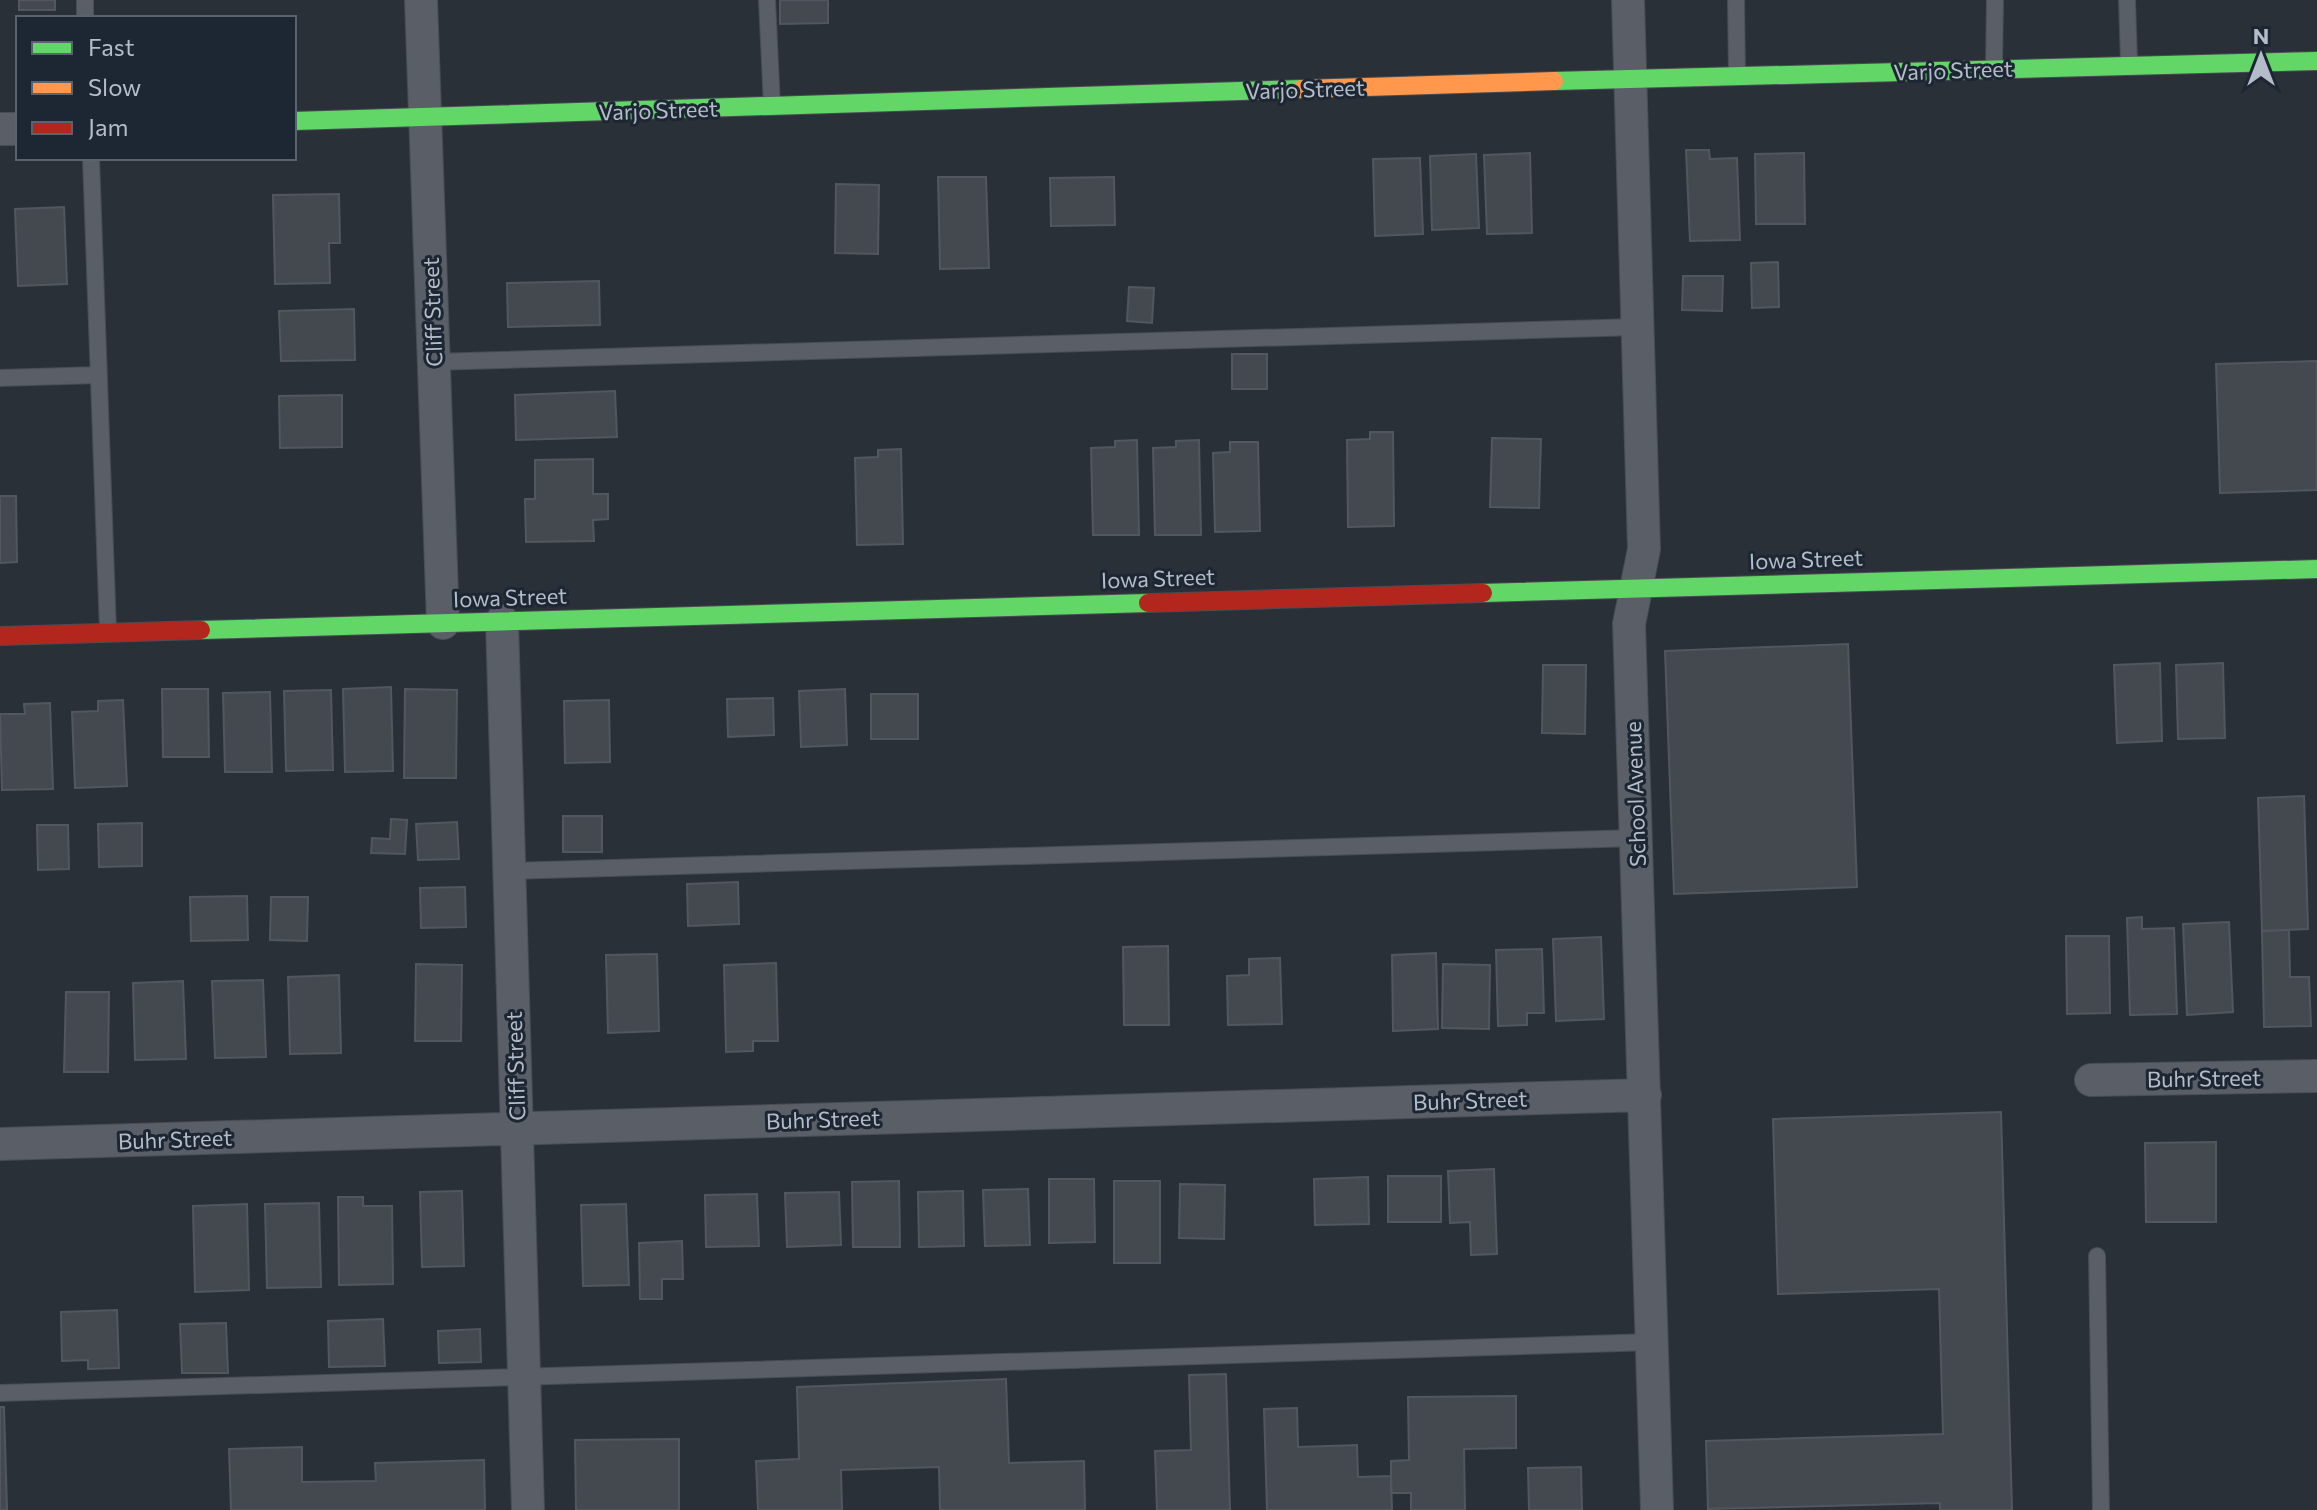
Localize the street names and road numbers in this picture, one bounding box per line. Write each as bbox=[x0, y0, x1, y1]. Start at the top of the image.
street label: Varjo Street bbox=[1893, 54, 2013, 86]
street label: Varjo Street bbox=[1245, 73, 1365, 105]
street label: Varjo Street bbox=[598, 94, 718, 126]
street label: Cliff Street bbox=[417, 257, 447, 367]
street label: Iowa Street bbox=[1748, 544, 1864, 574]
street label: Iowa Street bbox=[1100, 563, 1216, 593]
street label: Iowa Street bbox=[452, 582, 568, 612]
street label: School Avenue bbox=[1619, 721, 1651, 867]
street label: Cliff Street bbox=[500, 1011, 530, 1121]
street label: Buhr Street bbox=[2147, 1064, 2261, 1092]
street label: Buhr Street bbox=[1412, 1085, 1528, 1115]
street label: Buhr Street bbox=[765, 1104, 881, 1134]
street label: Buhr Street bbox=[117, 1124, 233, 1154]

